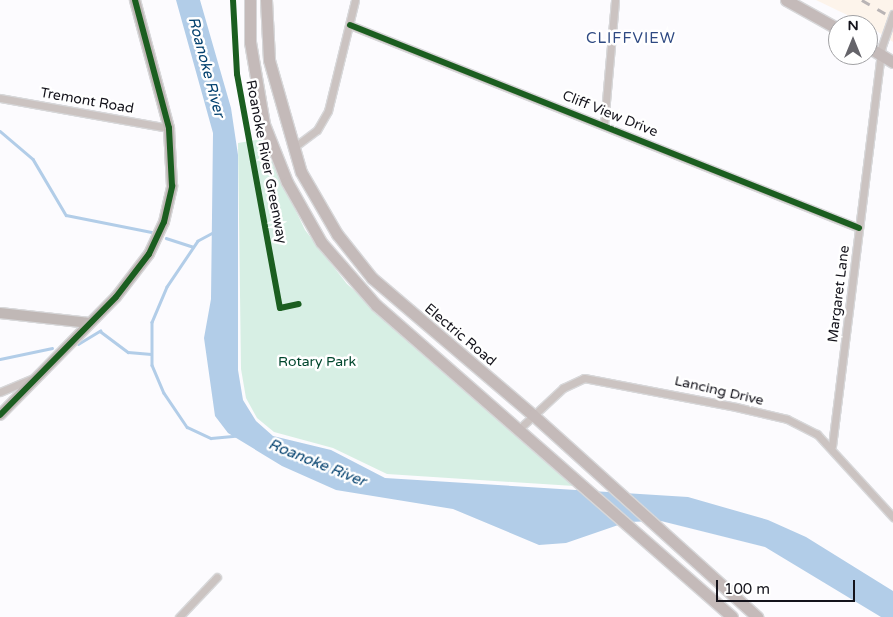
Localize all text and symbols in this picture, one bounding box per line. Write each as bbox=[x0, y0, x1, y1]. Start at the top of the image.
water label: Roanoke River bbox=[184, 15, 228, 119]
north arrow bbox=[828, 15, 878, 65]
text: N bbox=[847, 17, 859, 34]
district label: CLIFFVIEW bbox=[585, 30, 677, 48]
street label: Roanoke River Greenway bbox=[242, 79, 290, 245]
street label: Tremont Road bbox=[39, 85, 135, 117]
street label: Cliff View Drive bbox=[560, 87, 660, 141]
street label: Margaret Lane bbox=[825, 244, 853, 344]
street label: Electric Road bbox=[421, 300, 499, 370]
park label: Rotary Park bbox=[278, 354, 356, 370]
street label: Lancing Drive bbox=[673, 373, 765, 409]
water label: Roanoke River bbox=[266, 435, 368, 491]
scale bar bbox=[718, 570, 857, 602]
text: 100 m bbox=[724, 580, 770, 598]

